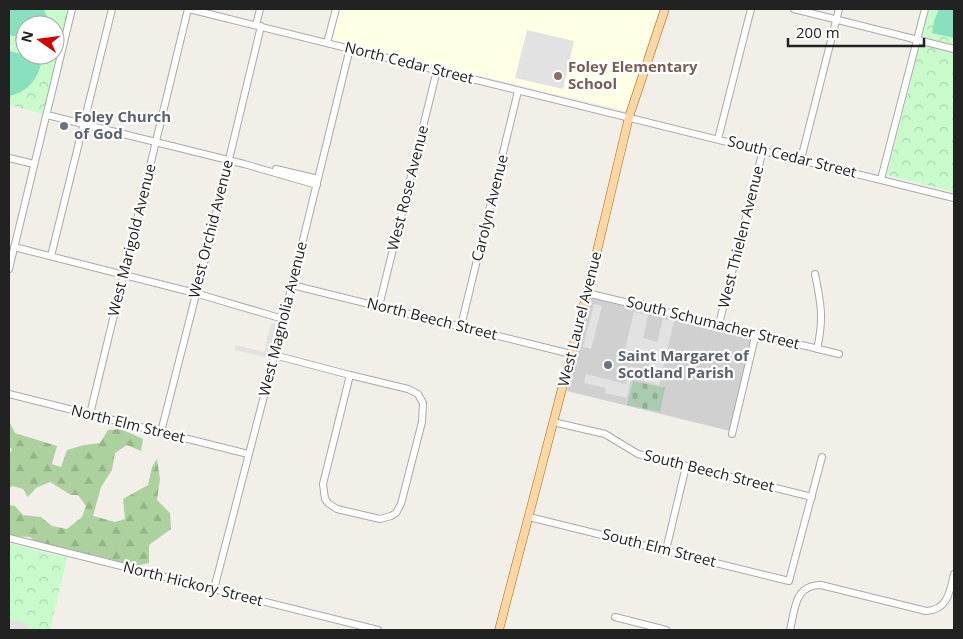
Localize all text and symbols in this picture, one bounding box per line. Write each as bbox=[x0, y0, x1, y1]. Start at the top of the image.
north arrow bbox=[15, 15, 65, 65]
scale bar bbox=[788, 15, 924, 47]
text: 200 m bbox=[796, 22, 840, 42]
text: N bbox=[16, 29, 37, 45]
street label: North Cedar Street bbox=[343, 36, 476, 88]
place label: Foley Elementary School bbox=[568, 56, 698, 93]
marker: Foley Elementary School bbox=[552, 70, 564, 82]
place label: Foley Church of God bbox=[74, 106, 171, 143]
marker: Foley Church of God bbox=[58, 120, 70, 132]
street label: West Rose Avenue bbox=[382, 123, 432, 253]
street label: South Cedar Street bbox=[726, 130, 859, 182]
street label: Carolyn Avenue bbox=[466, 152, 512, 263]
street label: West Orchid Avenue bbox=[183, 157, 237, 300]
street label: West Marigold Avenue bbox=[102, 161, 160, 318]
street label: West Thielen Avenue bbox=[713, 164, 767, 310]
street label: West Magnolia Avenue bbox=[253, 239, 311, 398]
street label: West Laurel Avenue bbox=[553, 249, 605, 388]
street label: South Schumacher Street bbox=[625, 291, 802, 353]
street label: North Beech Street bbox=[365, 292, 499, 344]
place label: Saint Margaret of Scotland Parish bbox=[618, 345, 750, 382]
marker: Saint Margaret of Scotland Parish bbox=[602, 359, 614, 371]
street label: North Elm Street bbox=[69, 399, 187, 447]
street label: South Beech Street bbox=[642, 444, 776, 496]
street label: South Elm Street bbox=[600, 523, 718, 571]
street label: North Hickory Street bbox=[121, 556, 265, 610]

